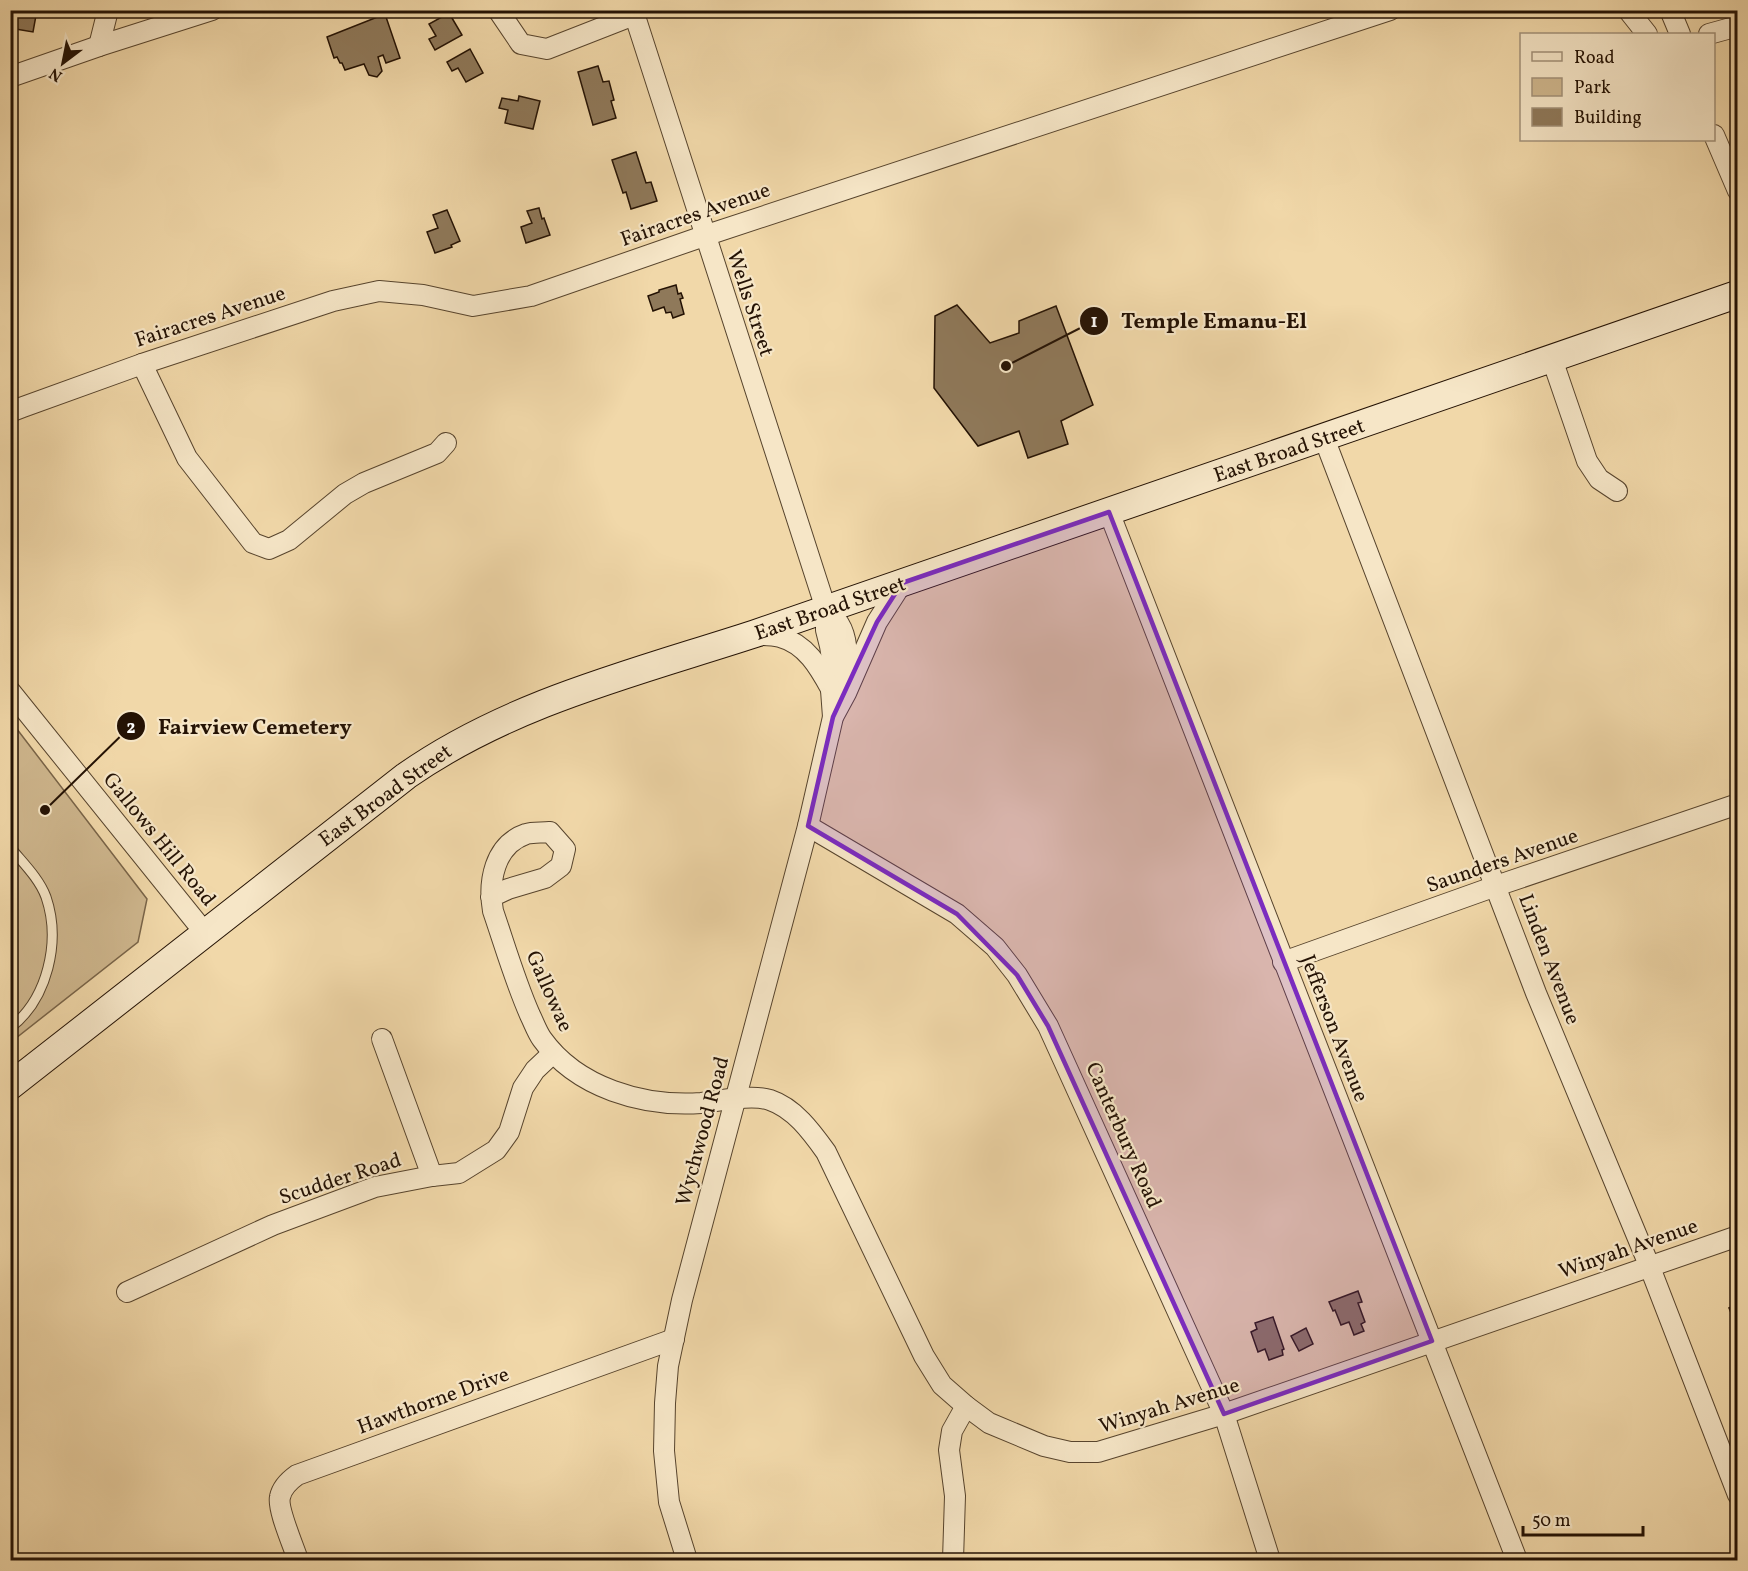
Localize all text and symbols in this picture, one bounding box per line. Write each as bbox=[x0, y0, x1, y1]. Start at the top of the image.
north arrow bbox=[33, 33, 93, 93]
legend bbox=[1520, 33, 1715, 141]
text: Road bbox=[1574, 46, 1615, 71]
text: N bbox=[45, 61, 67, 86]
text: Park bbox=[1574, 76, 1611, 101]
text: Building bbox=[1574, 106, 1642, 131]
street label: Fairacres Avenue bbox=[617, 176, 774, 255]
street label: Wells Street bbox=[719, 247, 780, 360]
street label: Fairacres Avenue bbox=[131, 279, 290, 355]
callout: Temple Emanu-El bbox=[1079, 301, 1319, 341]
text: Temple Emanu-El bbox=[1121, 307, 1307, 338]
text: 1 bbox=[1090, 310, 1098, 335]
street label: East Broad Street bbox=[1210, 412, 1369, 491]
street label: East Broad Street bbox=[751, 570, 910, 649]
callout: Fairview Cemetery bbox=[116, 706, 364, 746]
text: Fairview Cemetery bbox=[158, 713, 353, 744]
text: 2 bbox=[126, 716, 136, 741]
street label: East Broad Street bbox=[313, 738, 458, 854]
street label: Gallows Hill Road bbox=[96, 767, 222, 913]
street label: Saunders Avenue bbox=[1423, 822, 1582, 901]
street label: Linden Avenue bbox=[1510, 890, 1587, 1029]
street label: Gallowae bbox=[518, 946, 579, 1037]
street label: Jefferson Avenue bbox=[1292, 951, 1375, 1106]
street label: Wychwood Road bbox=[670, 1053, 737, 1209]
street label: Canterbury Road bbox=[1077, 1058, 1168, 1213]
street label: Scudder Road bbox=[276, 1146, 405, 1213]
street label: Winyah Avenue bbox=[1555, 1212, 1702, 1287]
street label: Hawthorne Drive bbox=[354, 1360, 514, 1442]
street label: Winyah Avenue bbox=[1096, 1371, 1243, 1442]
scale bar bbox=[1523, 1499, 1643, 1537]
text: 50 m bbox=[1532, 1509, 1571, 1534]

